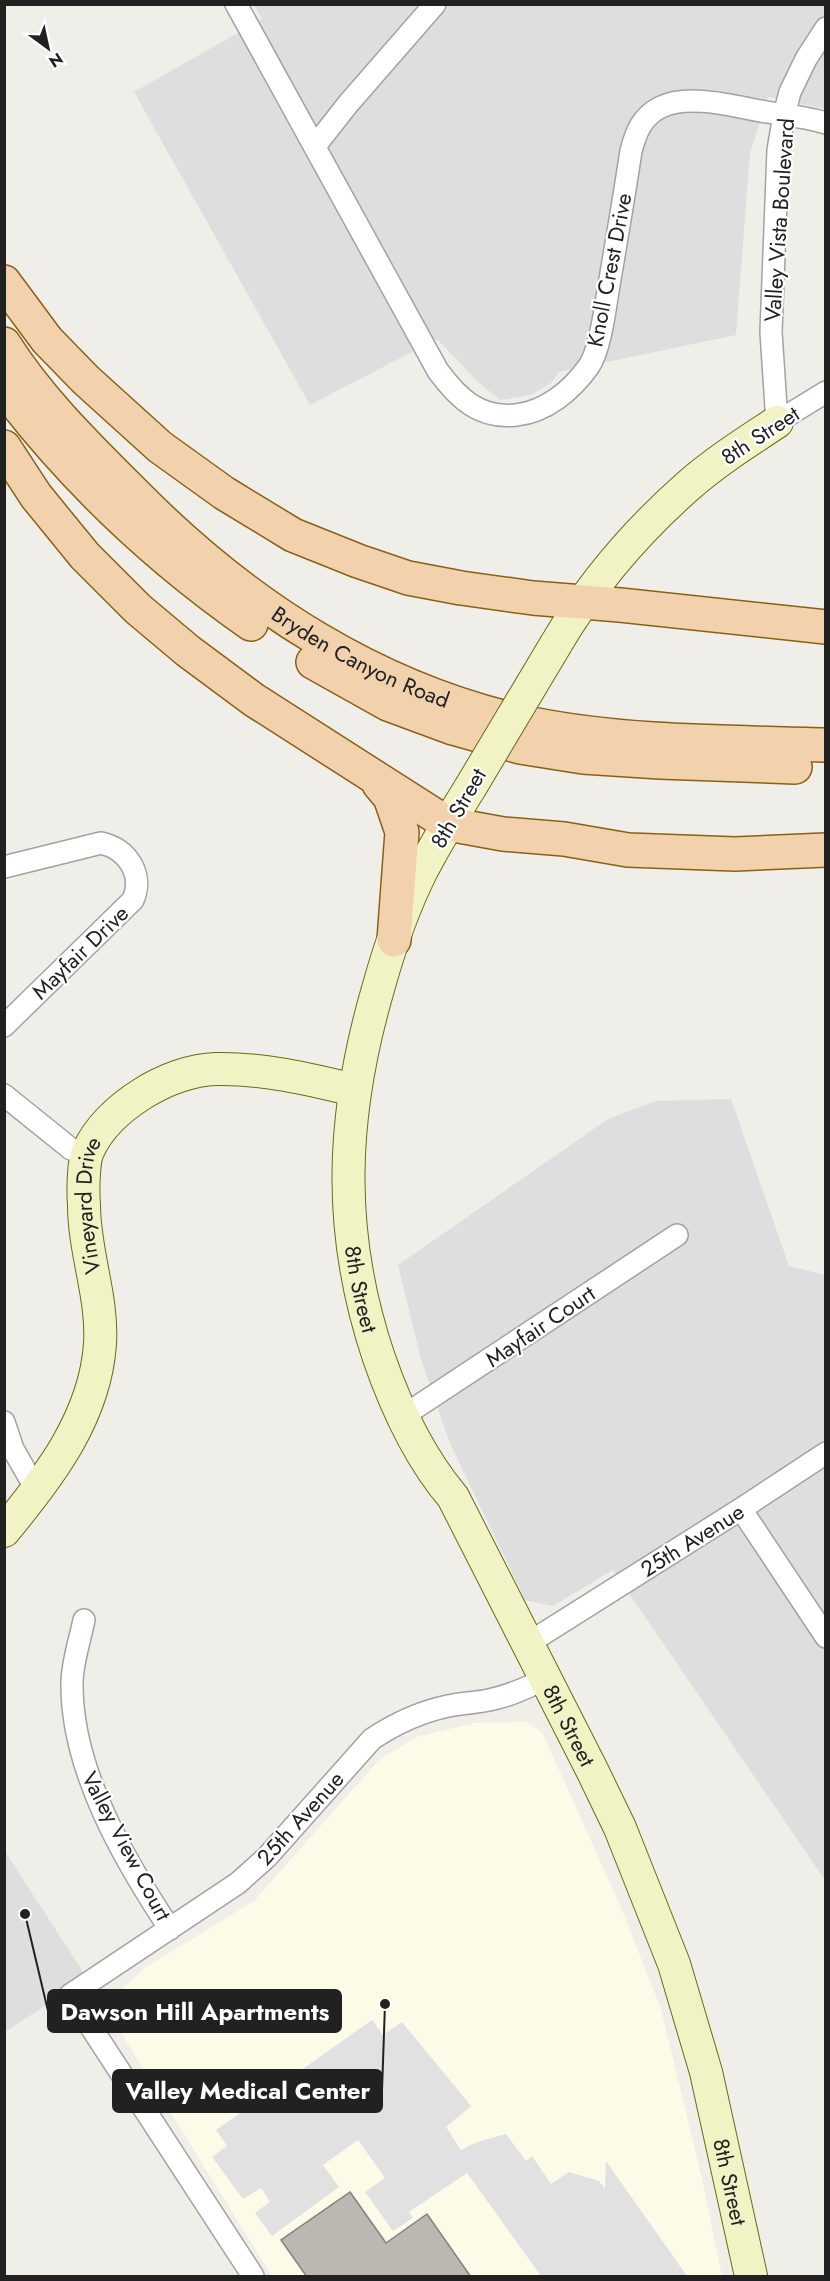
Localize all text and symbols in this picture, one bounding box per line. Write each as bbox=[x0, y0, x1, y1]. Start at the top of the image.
north arrow bbox=[18, 18, 78, 78]
text: N bbox=[44, 47, 67, 73]
street label: Valley Vista Boulevard bbox=[756, 117, 802, 323]
street label: Knoll Crest Drive bbox=[578, 190, 640, 350]
street label: 8th Street bbox=[714, 397, 806, 472]
street label: Bryden Canyon Road bbox=[265, 598, 454, 716]
street label: 8th Street bbox=[422, 761, 494, 854]
street label: Mayfair Drive bbox=[24, 898, 136, 1006]
street label: Vineyard Drive bbox=[67, 1130, 109, 1277]
street label: 8th Street bbox=[337, 1244, 386, 1337]
street label: Mayfair Court bbox=[479, 1277, 602, 1375]
street label: 25th Avenue bbox=[634, 1495, 750, 1585]
street label: 8th Street bbox=[535, 1679, 604, 1772]
street label: 25th Avenue bbox=[249, 1764, 351, 1872]
street label: Valley View Court bbox=[74, 1766, 180, 1927]
callout: Dawson Hill Apartments bbox=[48, 1990, 341, 2032]
text: Dawson Hill Apartments bbox=[60, 1994, 330, 2029]
callout: Valley Medical Center bbox=[113, 2070, 382, 2112]
text: Valley Medical Center bbox=[125, 2073, 371, 2108]
street label: 8th Street bbox=[705, 2135, 755, 2229]

